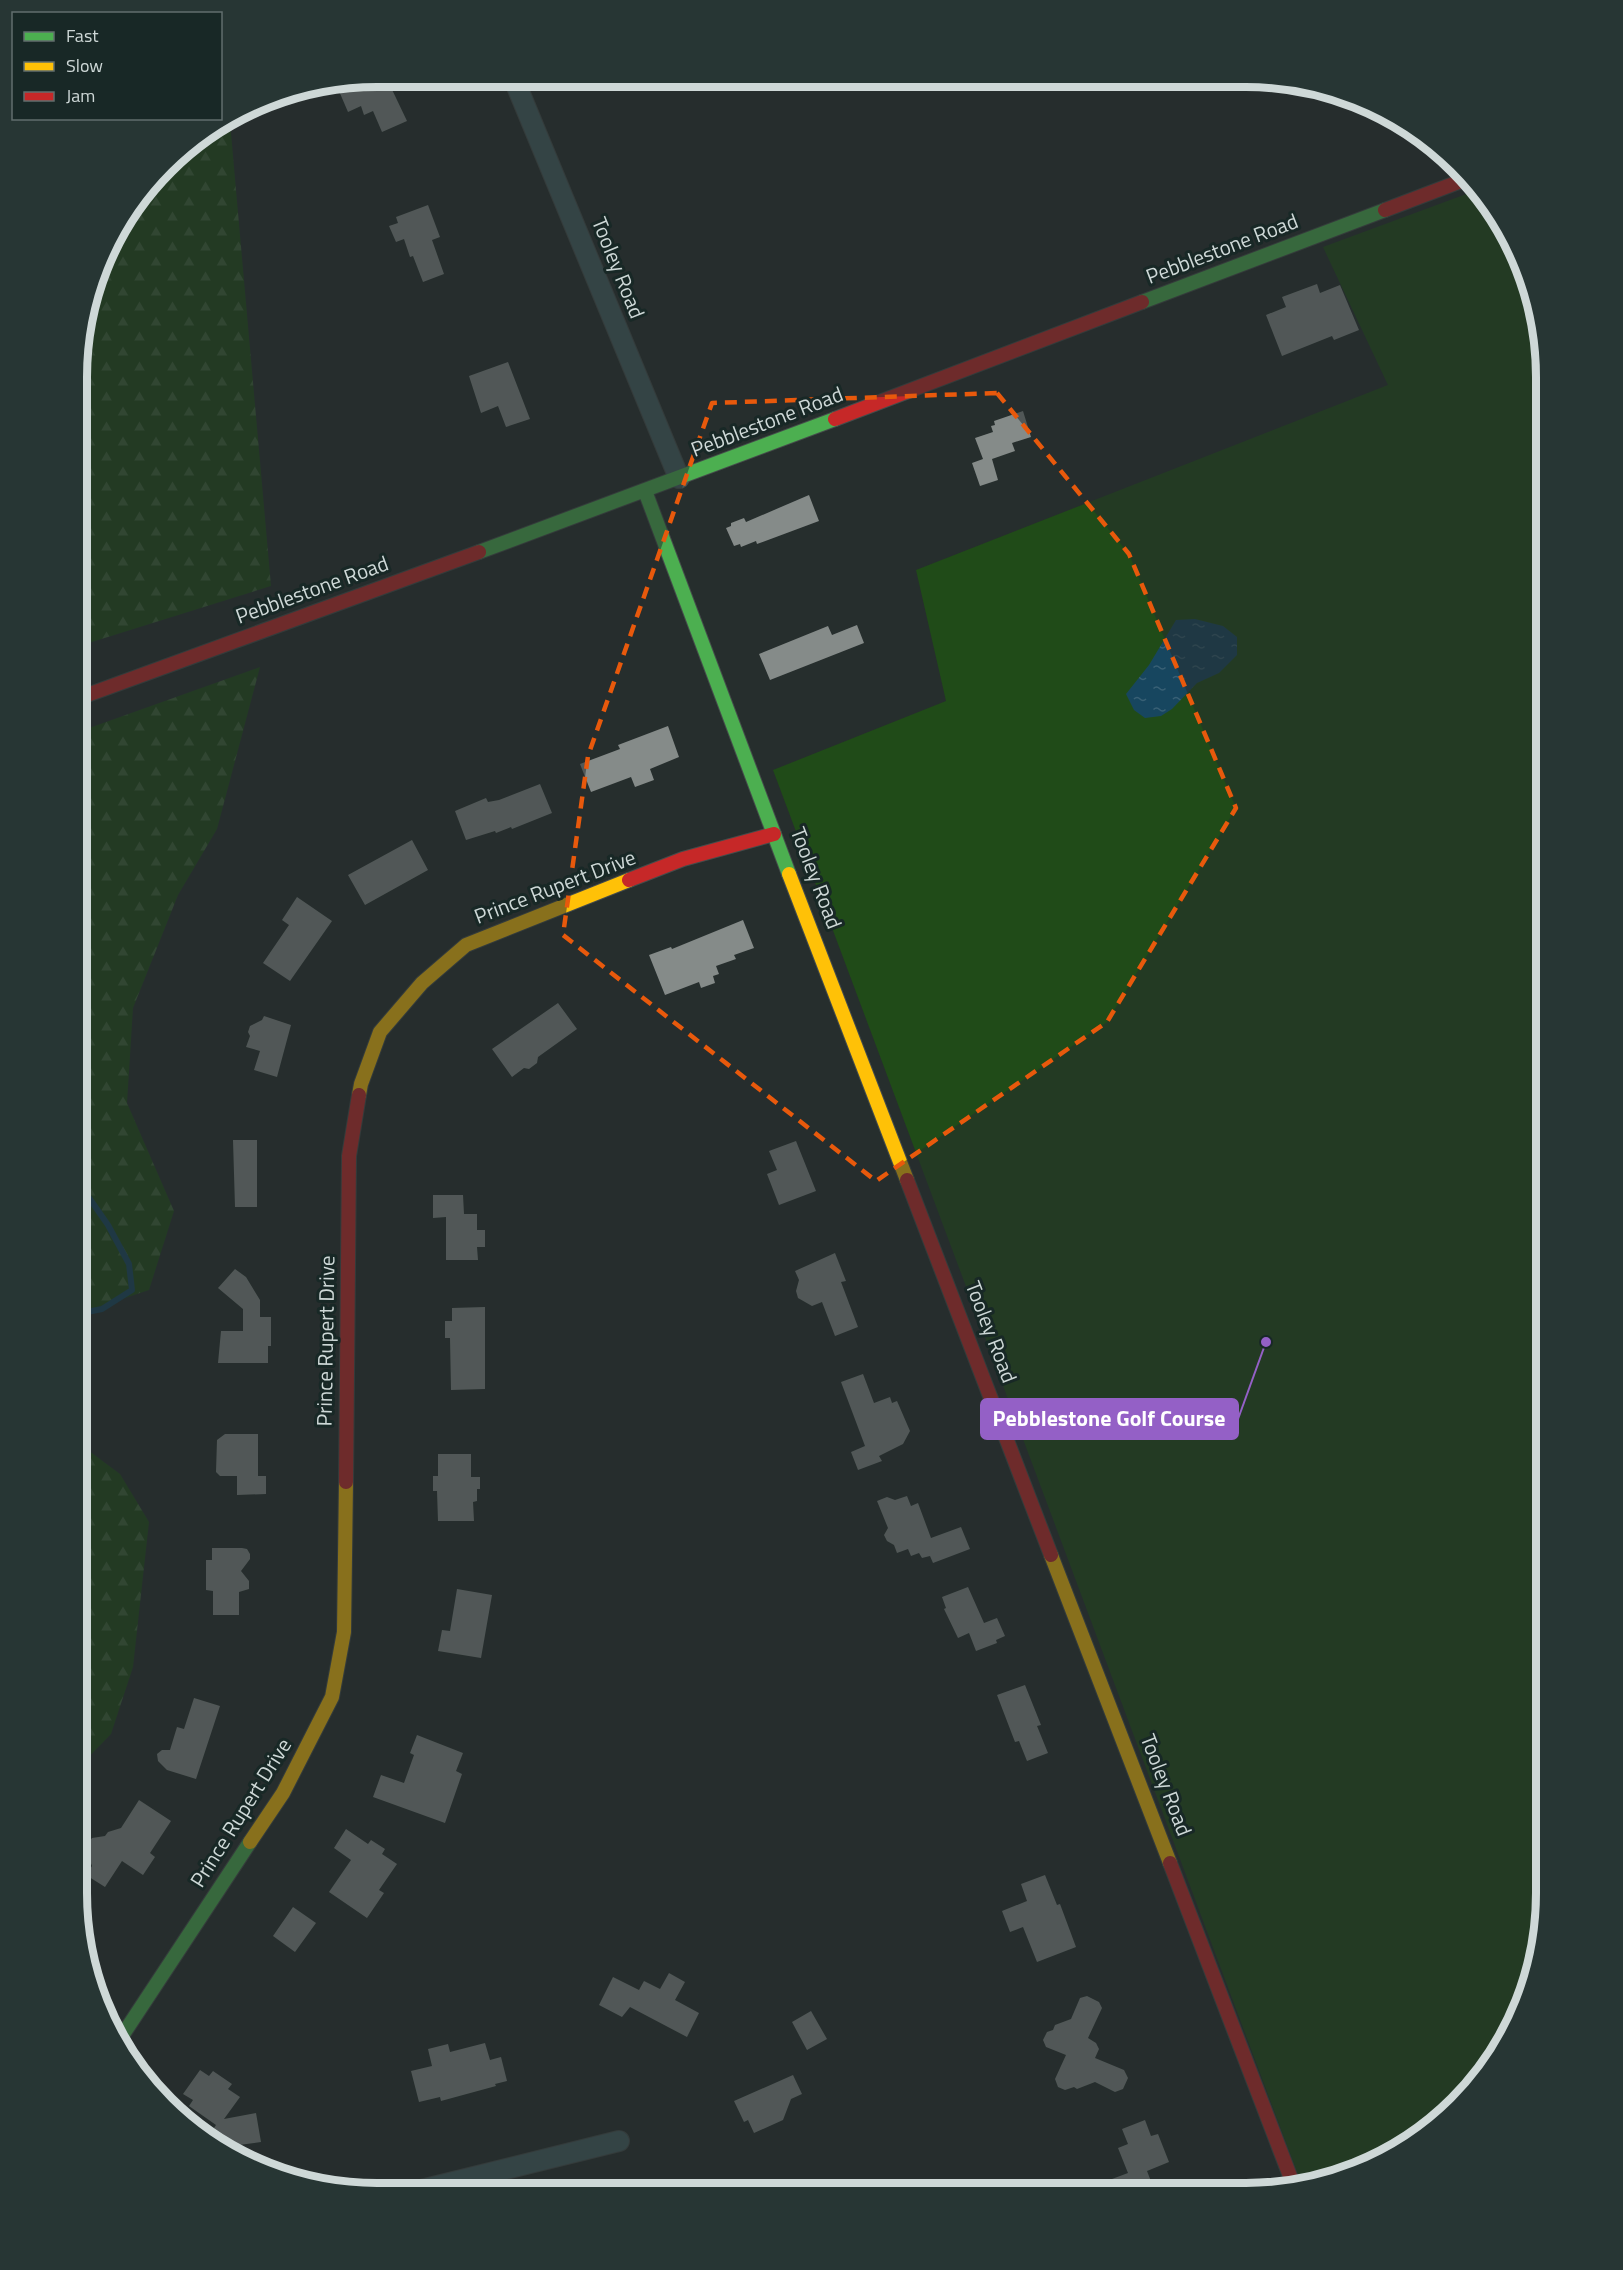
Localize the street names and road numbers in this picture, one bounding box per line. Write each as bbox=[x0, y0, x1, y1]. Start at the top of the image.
street label: Pebblestone Road bbox=[1141, 204, 1302, 292]
street label: Tooley Road bbox=[584, 212, 654, 323]
street label: Pebblestone Road bbox=[686, 377, 847, 465]
street label: Pebblestone Road bbox=[231, 547, 393, 632]
street label: Tooley Road bbox=[783, 822, 851, 933]
street label: Prince Rupert Drive bbox=[469, 841, 640, 932]
street label: Prince Rupert Drive bbox=[308, 1255, 342, 1427]
street label: Tooley Road bbox=[958, 1276, 1026, 1387]
street label: Tooley Road bbox=[1133, 1729, 1201, 1840]
street label: Prince Rupert Drive bbox=[181, 1732, 299, 1893]

